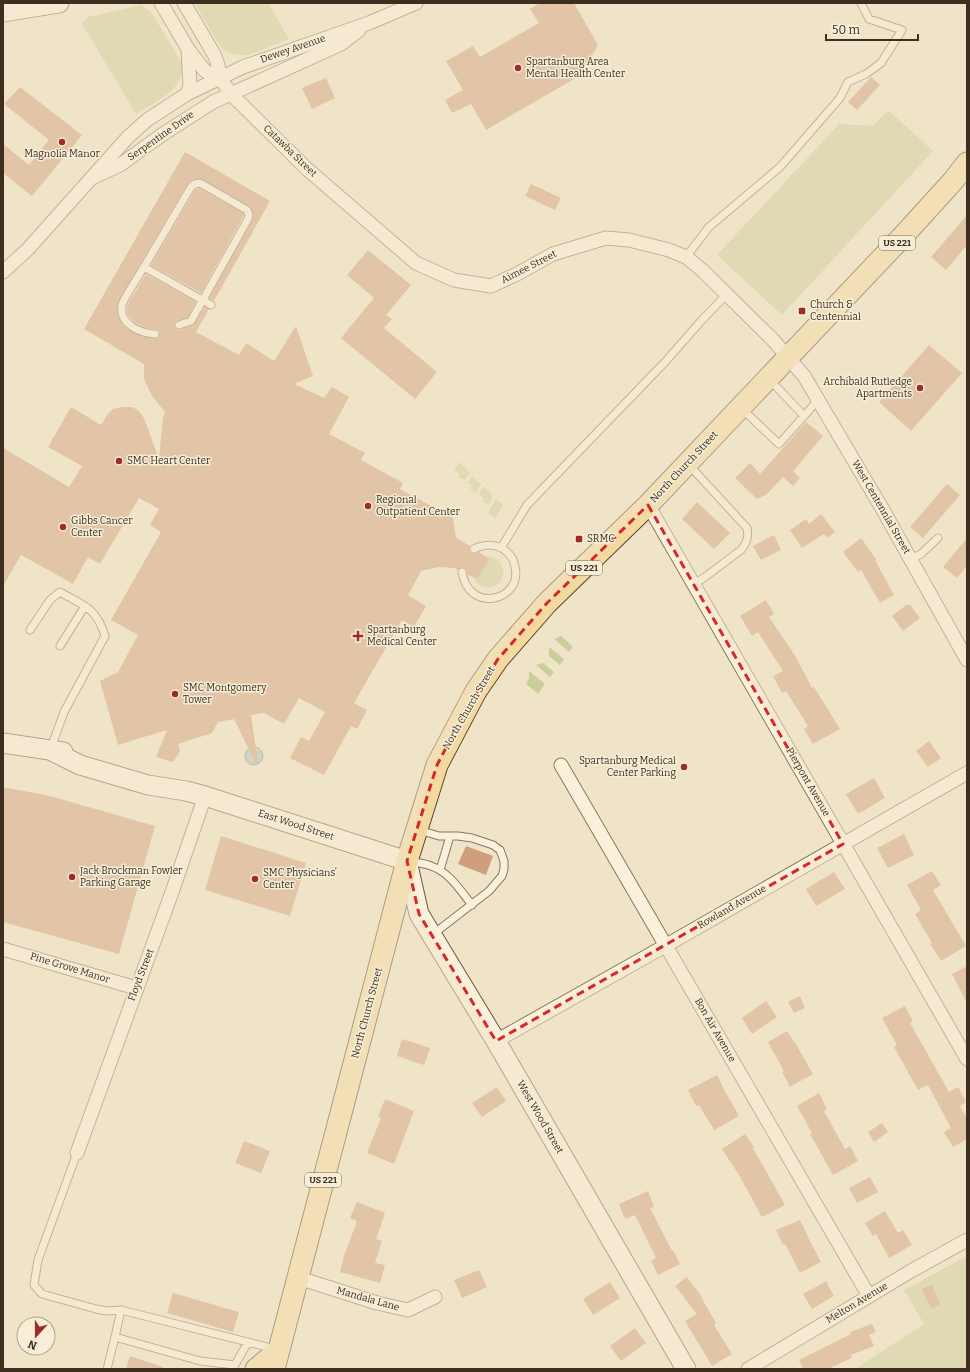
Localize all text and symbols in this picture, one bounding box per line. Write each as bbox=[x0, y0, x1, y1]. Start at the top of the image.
scale bar bbox=[826, 16, 918, 42]
text: 50 m bbox=[832, 23, 861, 37]
street label: Dewey Avenue bbox=[259, 32, 327, 66]
place label: Spartanburg Area Mental Health Center bbox=[526, 56, 626, 80]
marker: Spartanburg Area Mental Health Center bbox=[513, 63, 523, 73]
street label: Serpentine Drive bbox=[125, 109, 197, 163]
street label: Catawba Street bbox=[261, 122, 320, 180]
marker: Magnolia Manor bbox=[57, 137, 67, 147]
place label: Magnolia Manor bbox=[24, 148, 100, 160]
road number: US 221 bbox=[879, 236, 915, 250]
street label: Aimee Street bbox=[499, 248, 559, 286]
place label: Church & Centennial bbox=[810, 299, 861, 323]
marker: Church & Centennial bbox=[797, 306, 807, 316]
place label: Archibald Rutledge Apartments bbox=[823, 376, 912, 400]
marker: Archibald Rutledge Apartments bbox=[915, 383, 925, 393]
street label: North Church Street bbox=[648, 428, 721, 505]
place label: SMC Heart Center bbox=[127, 455, 211, 467]
marker: SMC Heart Center bbox=[114, 456, 124, 466]
street label: West Centennial Street bbox=[849, 458, 913, 556]
place label: Regional Outpatient Center bbox=[376, 494, 461, 518]
marker: Regional Outpatient Center bbox=[363, 501, 373, 511]
place label: Gibbs Cancer Center bbox=[71, 515, 133, 539]
marker: Gibbs Cancer Center bbox=[58, 522, 68, 532]
place label: SRMC bbox=[587, 533, 615, 545]
marker: SRMC bbox=[574, 534, 584, 544]
road number: US 221 bbox=[566, 561, 602, 575]
place label: Spartanburg Medical Center bbox=[367, 624, 437, 648]
marker: Spartanburg Medical Center bbox=[352, 630, 364, 642]
street label: North Church Street bbox=[440, 664, 498, 752]
place label: SMC Montgomery Tower bbox=[183, 682, 267, 706]
marker: SMC Montgomery Tower bbox=[170, 689, 180, 699]
street label: Pierpont Avenue bbox=[783, 745, 833, 819]
place label: Spartanburg Medical Center Parking bbox=[579, 755, 676, 779]
marker: Spartanburg Medical Center Parking bbox=[679, 762, 689, 772]
street label: East Wood Street bbox=[257, 807, 336, 843]
place label: Jack Brockman Fowler Parking Garage bbox=[79, 865, 183, 889]
place label: SMC Physicians' Center bbox=[263, 867, 337, 891]
marker: Jack Brockman Fowler Parking Garage bbox=[67, 872, 77, 882]
marker: SMC Physicians' Center bbox=[250, 874, 260, 884]
street label: Rowland Avenue bbox=[695, 882, 769, 932]
street label: Floyd Street bbox=[126, 947, 157, 1003]
street label: Pine Grove Manor bbox=[29, 950, 112, 986]
street label: North Church Street bbox=[349, 966, 385, 1060]
street label: Bon Air Avenue bbox=[692, 996, 738, 1064]
street label: West Wood Street bbox=[514, 1078, 566, 1156]
road number: US 221 bbox=[305, 1173, 341, 1187]
street label: Melton Avenue bbox=[824, 1280, 890, 1326]
street label: Mandala Lane bbox=[335, 1284, 401, 1314]
north arrow bbox=[16, 1316, 56, 1356]
text: N bbox=[26, 1337, 39, 1352]

